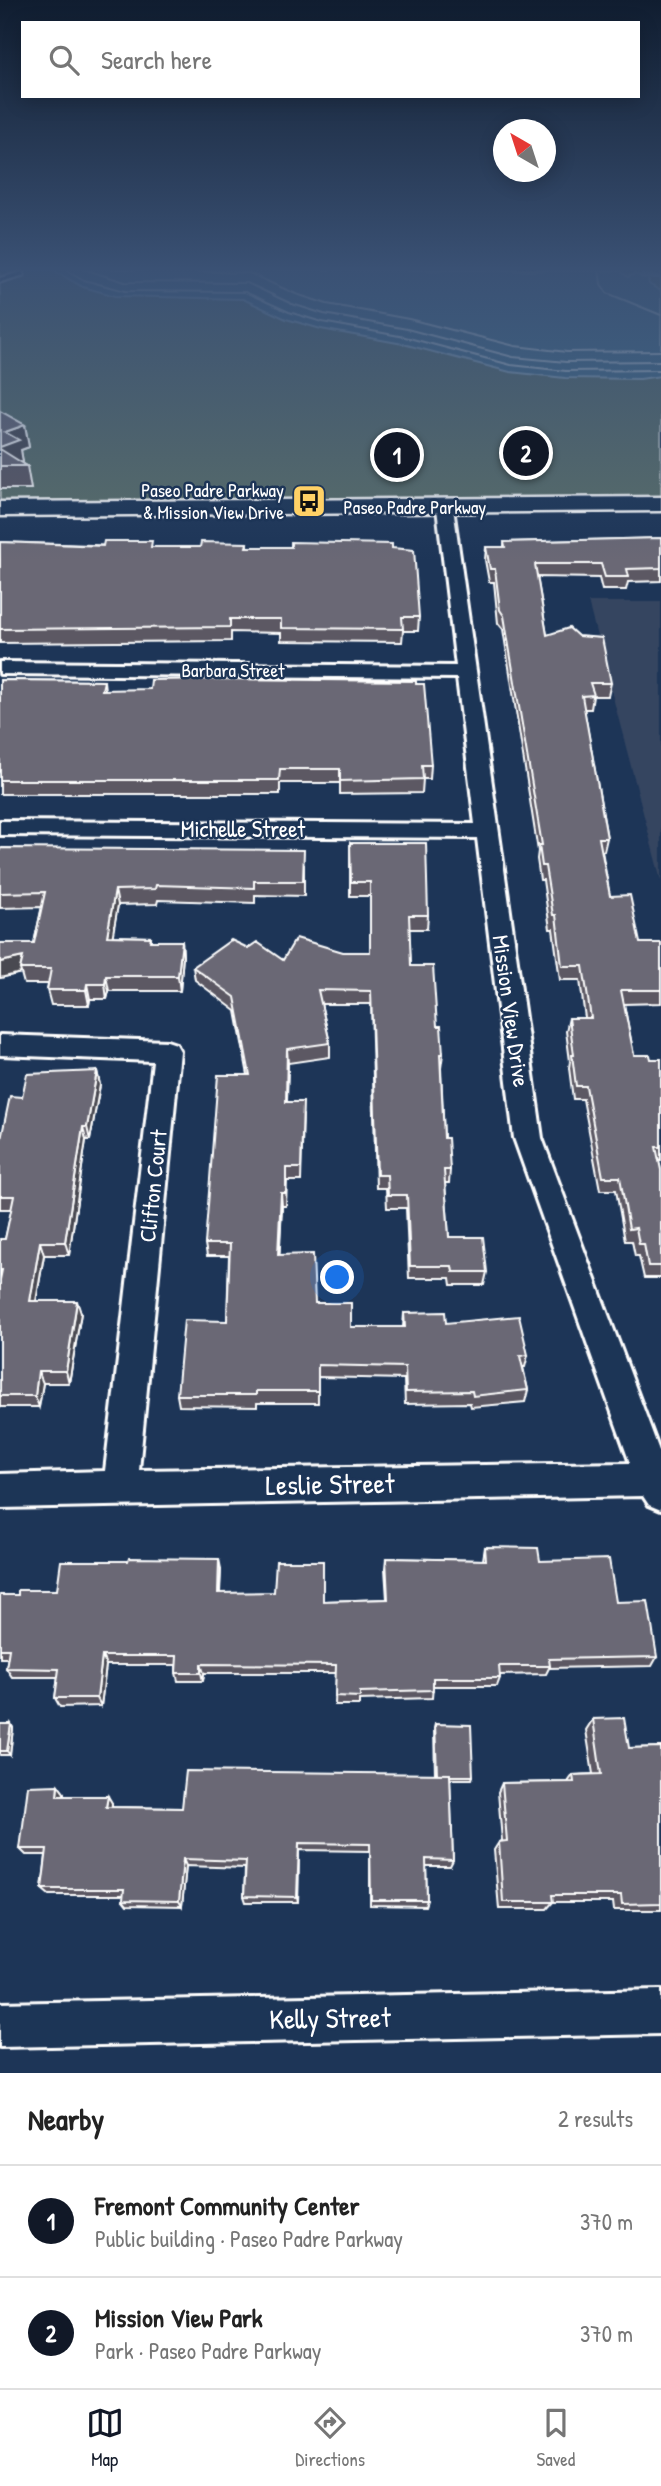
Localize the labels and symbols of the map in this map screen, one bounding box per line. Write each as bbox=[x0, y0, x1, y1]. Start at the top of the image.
north arrow bbox=[493, 119, 556, 182]
pin: 2 bbox=[503, 427, 549, 479]
pin: 1 bbox=[374, 429, 420, 481]
place label: Paseo Padre Parkway & Mission View Drive bbox=[141, 477, 284, 525]
bus stop icon: Paseo Padre Parkway & Mission View Drive bbox=[290, 482, 328, 520]
street label: Paseo Padre Parkway bbox=[344, 494, 486, 520]
street label: Barbara Street bbox=[181, 657, 285, 683]
street label: Michelle Street bbox=[181, 813, 306, 844]
street label: Mission View Drive bbox=[485, 933, 537, 1089]
street label: Clifton Court bbox=[131, 1127, 174, 1244]
your location bbox=[320, 1260, 354, 1294]
street label: Leslie Street bbox=[265, 1464, 395, 1504]
street label: Kelly Street bbox=[269, 1998, 391, 2038]

